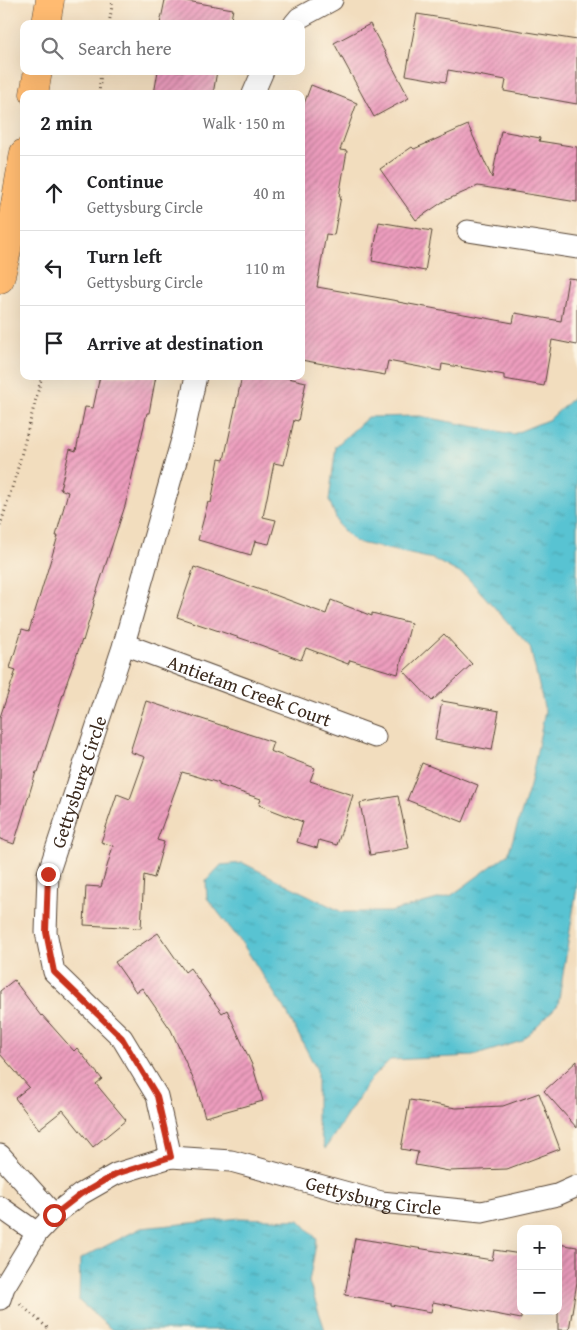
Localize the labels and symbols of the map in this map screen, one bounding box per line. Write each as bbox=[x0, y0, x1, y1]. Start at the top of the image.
street label: Antietam Creek Court bbox=[164, 647, 336, 734]
street label: Gettysburg Circle bbox=[44, 712, 113, 852]
route end bbox=[37, 863, 60, 886]
street label: Gettysburg Circle bbox=[303, 1168, 443, 1222]
route start bbox=[43, 1204, 66, 1227]

